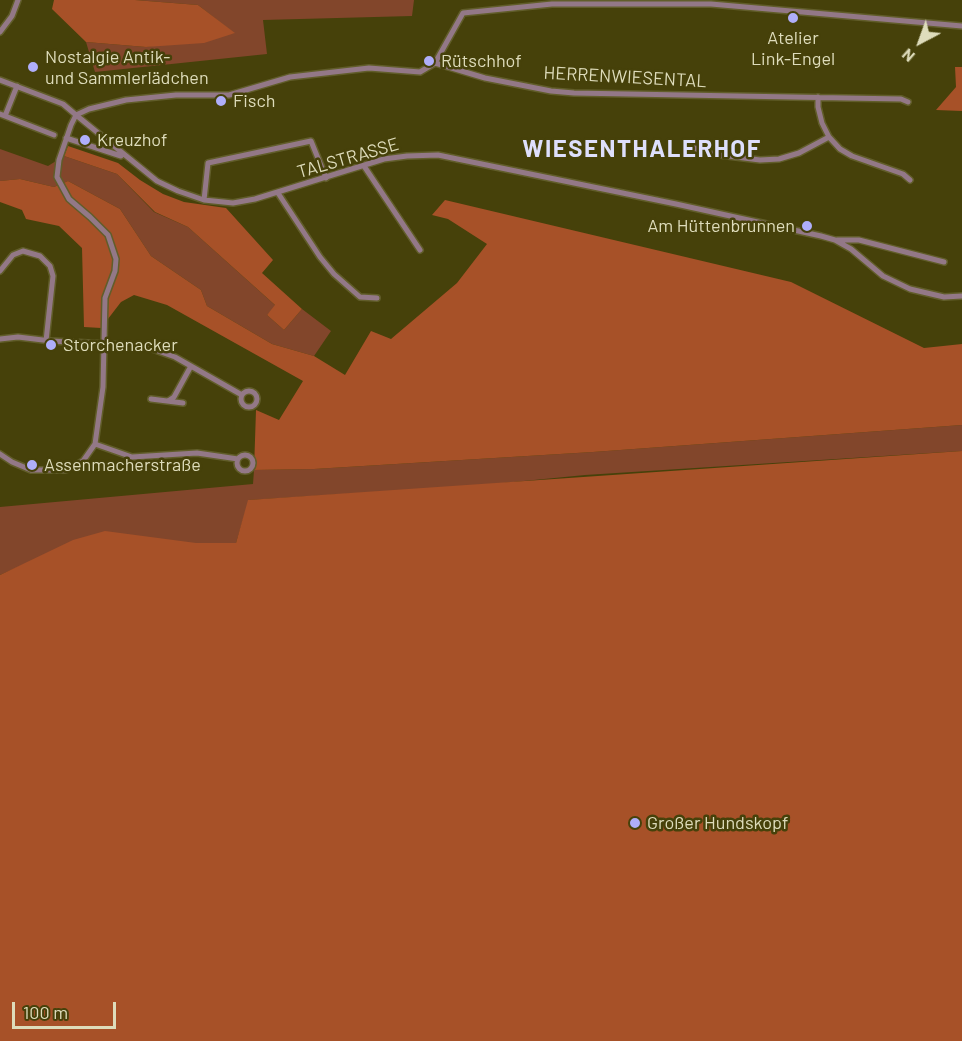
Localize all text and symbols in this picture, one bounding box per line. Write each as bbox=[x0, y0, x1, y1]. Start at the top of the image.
marker: Atelier Link-Engel bbox=[786, 11, 800, 25]
north arrow bbox=[890, 12, 950, 72]
place label: Atelier Link-Engel bbox=[751, 27, 835, 70]
text: N bbox=[898, 45, 918, 67]
place label: Nostalgie Antik- und Sammlerlädchen bbox=[45, 46, 209, 88]
place label: Rütschhof bbox=[441, 50, 522, 72]
marker: Rütschhof bbox=[422, 54, 436, 68]
marker: Nostalgie Antik- und Sammlerlädchen bbox=[26, 60, 40, 74]
street label: HERRENWIESENTAL bbox=[543, 62, 707, 92]
place label: Fisch bbox=[233, 90, 276, 112]
marker: Fisch bbox=[214, 94, 228, 108]
place label: Kreuzhof bbox=[97, 129, 167, 151]
marker: Kreuzhof bbox=[78, 133, 92, 147]
street label: TALSTRASSE bbox=[295, 133, 401, 183]
district label: WIESENTHALERHOF bbox=[522, 135, 762, 163]
place label: Am Hüttenbrunnen bbox=[647, 215, 795, 237]
marker: Am Hüttenbrunnen bbox=[800, 219, 814, 233]
place label: Storchenacker bbox=[63, 334, 178, 356]
marker: Storchenacker bbox=[44, 338, 58, 352]
place label: Assenmacherstraße bbox=[44, 454, 201, 476]
marker: Assenmacherstraße bbox=[25, 458, 39, 472]
place label: Großer Hundskopf bbox=[647, 812, 788, 834]
marker: Großer Hundskopf bbox=[628, 816, 642, 830]
scale bar bbox=[15, 990, 118, 1028]
text: 100 m bbox=[23, 1001, 68, 1023]

